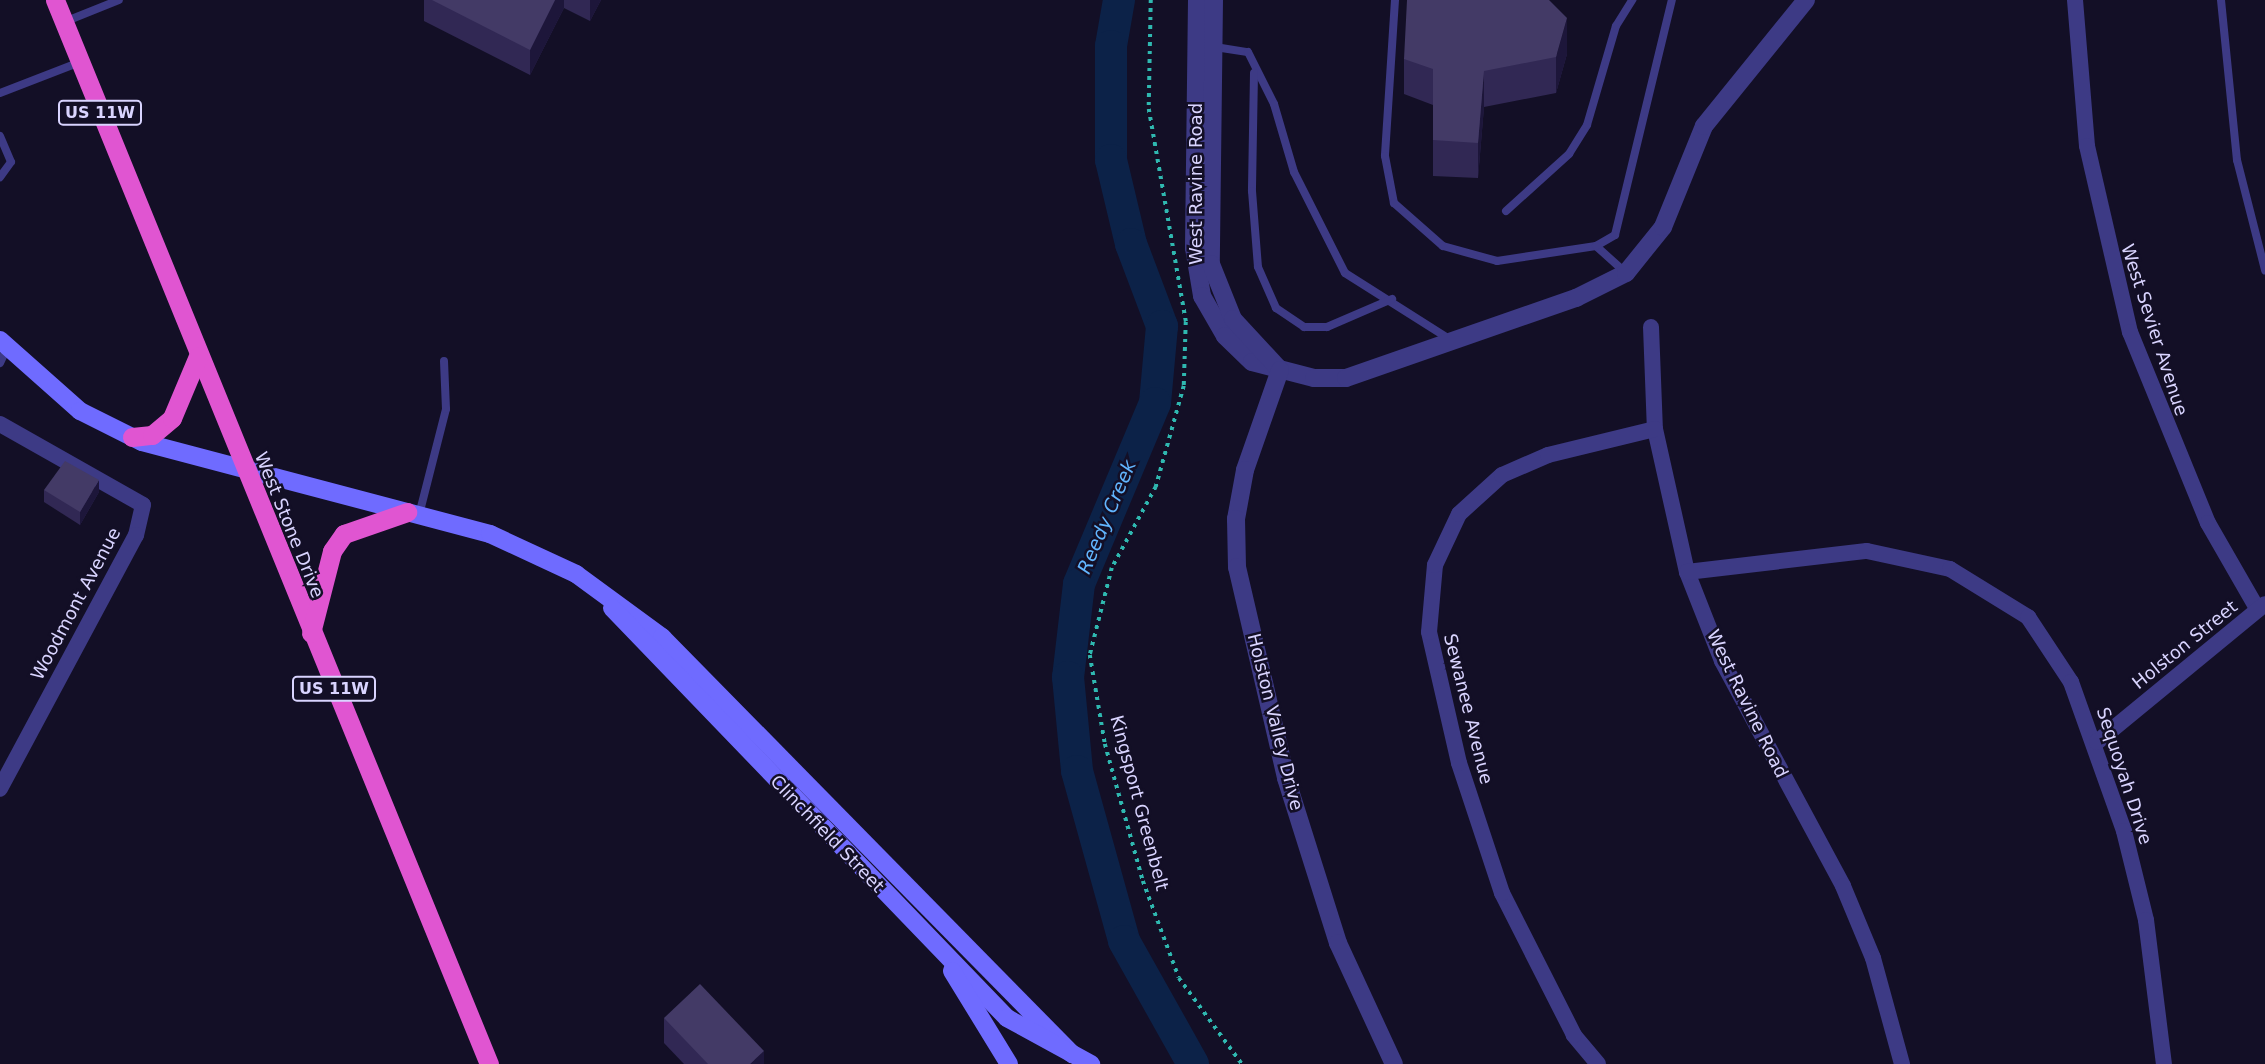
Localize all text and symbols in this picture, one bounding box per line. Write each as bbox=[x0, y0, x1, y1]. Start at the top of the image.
road number: US 11W bbox=[58, 100, 142, 125]
street label: West Ravine Road bbox=[1185, 103, 1207, 265]
street label: West Sevier Avenue bbox=[2116, 241, 2192, 419]
street label: West Stone Drive bbox=[250, 449, 328, 601]
water label: Reedy Creek bbox=[1073, 457, 1141, 577]
street label: Woodmont Avenue bbox=[27, 524, 125, 684]
street label: Holston Street bbox=[2128, 596, 2242, 694]
street label: West Ravine Road bbox=[1702, 626, 1792, 782]
street label: Holston Valley Drive bbox=[1243, 631, 1307, 813]
street label: Sewanee Avenue bbox=[1439, 631, 1497, 787]
road number: US 11W bbox=[292, 676, 376, 702]
street label: Sequoyah Drive bbox=[2092, 705, 2156, 847]
street label: Kingsport Greenbelt bbox=[1105, 713, 1173, 893]
street label: Clinchfield Street bbox=[766, 771, 888, 897]

